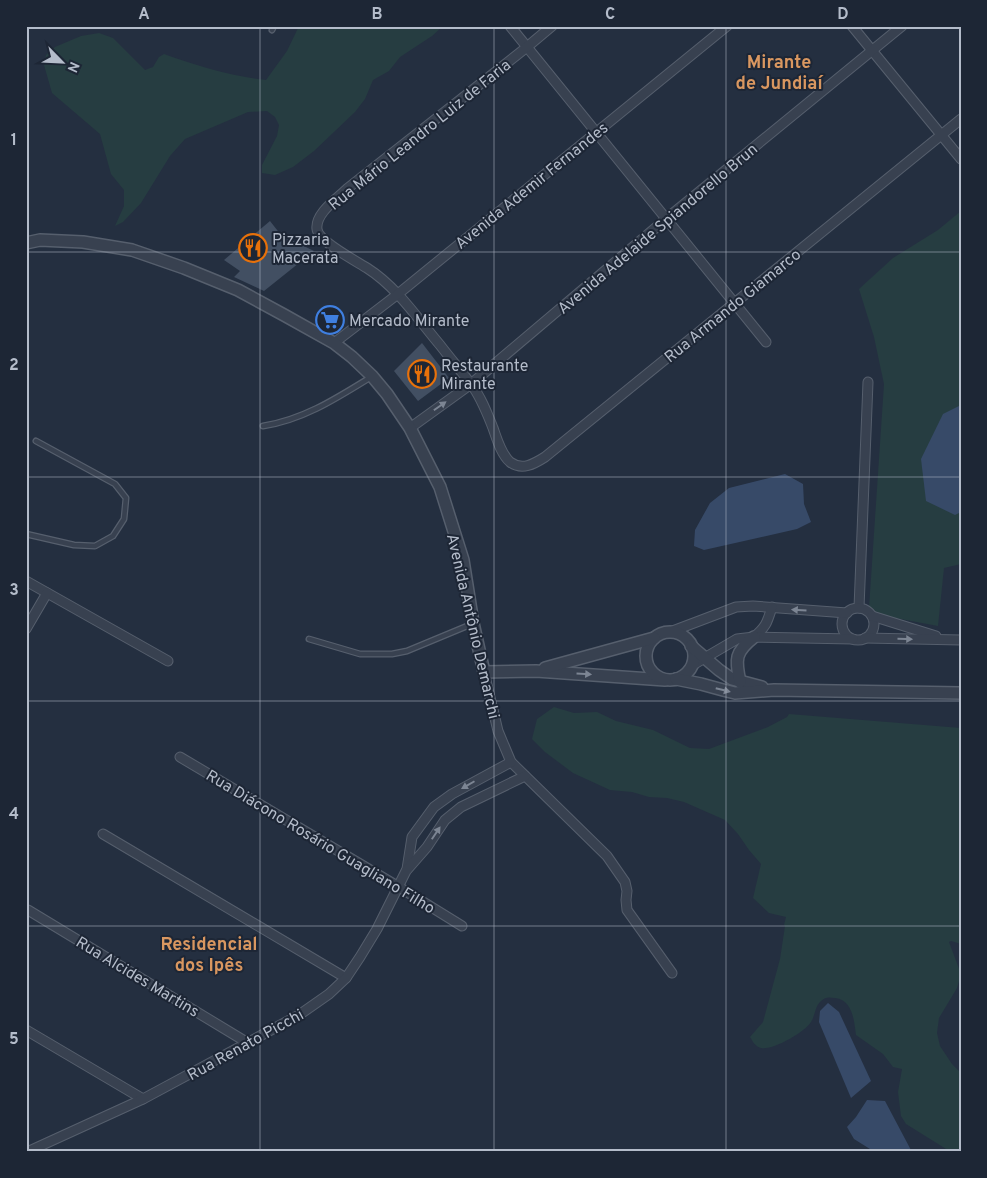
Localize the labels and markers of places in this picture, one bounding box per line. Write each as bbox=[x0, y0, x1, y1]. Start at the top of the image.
place label: Pizzaria Macerata bbox=[272, 231, 338, 269]
restaurant icon: Pizzaria Macerata bbox=[238, 233, 268, 263]
supermarket icon: Mercado Mirante bbox=[315, 305, 345, 335]
place label: Mercado Mirante bbox=[349, 312, 469, 332]
place label: Restaurante Mirante bbox=[441, 357, 528, 395]
restaurant icon: Restaurante Mirante bbox=[407, 359, 437, 389]

